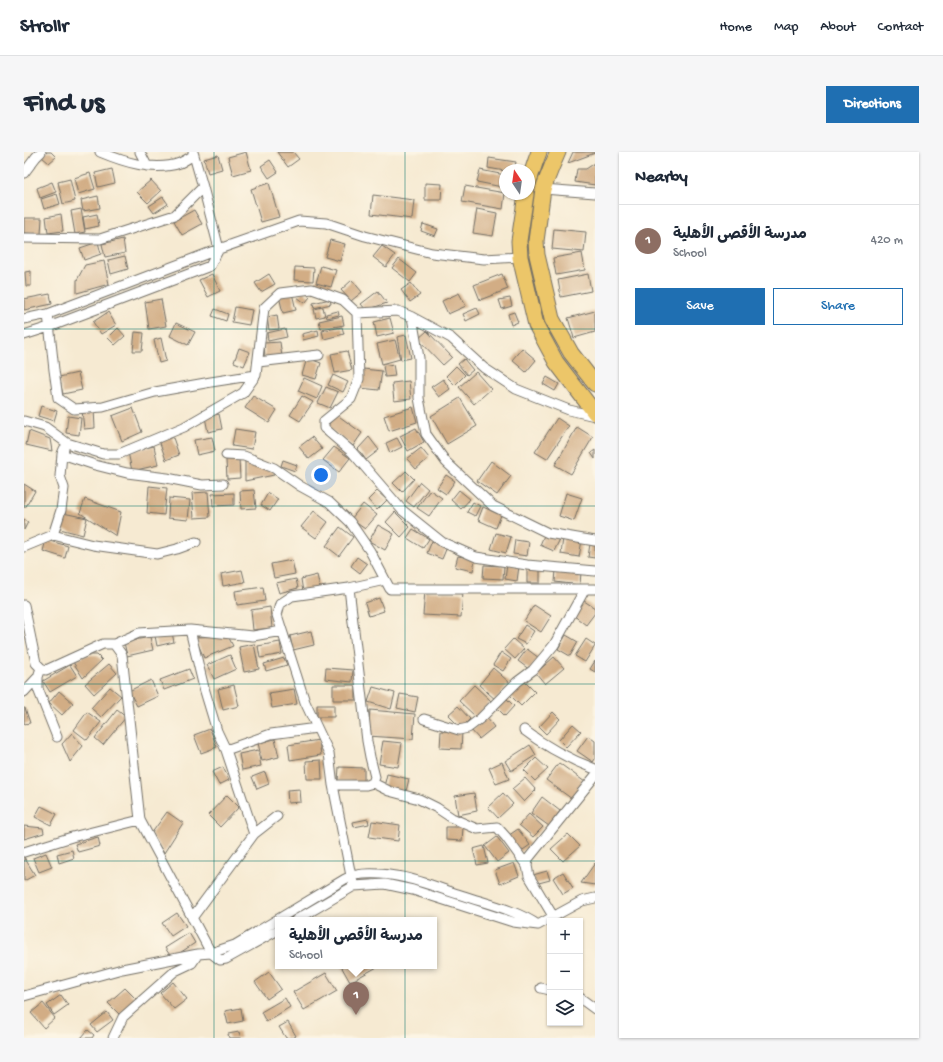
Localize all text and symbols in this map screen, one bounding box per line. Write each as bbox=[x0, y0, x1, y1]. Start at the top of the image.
text: Strollr bbox=[20, 16, 68, 39]
text: Home bbox=[720, 19, 752, 36]
text: Map bbox=[774, 19, 798, 36]
text: About bbox=[820, 19, 856, 36]
text: Contact bbox=[878, 19, 923, 36]
button: Directions bbox=[826, 86, 919, 123]
text: Find us bbox=[24, 88, 104, 121]
north arrow bbox=[499, 164, 535, 200]
text: Nearby bbox=[635, 168, 688, 188]
text: مدرسة الأقصى الأهلية bbox=[673, 226, 807, 244]
text: 1 bbox=[645, 233, 651, 248]
text: 420 m bbox=[871, 233, 903, 248]
text: School bbox=[673, 246, 707, 261]
button: Save bbox=[635, 288, 765, 325]
button: Share bbox=[773, 288, 903, 325]
your location bbox=[311, 465, 331, 485]
popup bbox=[275, 917, 437, 969]
map controls bbox=[547, 918, 583, 1026]
button: + bbox=[547, 918, 583, 954]
text: مدرسة الأقصى الأهلية bbox=[289, 928, 423, 946]
text: School bbox=[289, 948, 323, 963]
button: − bbox=[547, 954, 583, 990]
pin: 1 bbox=[343, 982, 369, 1015]
button: layers bbox=[547, 990, 583, 1026]

